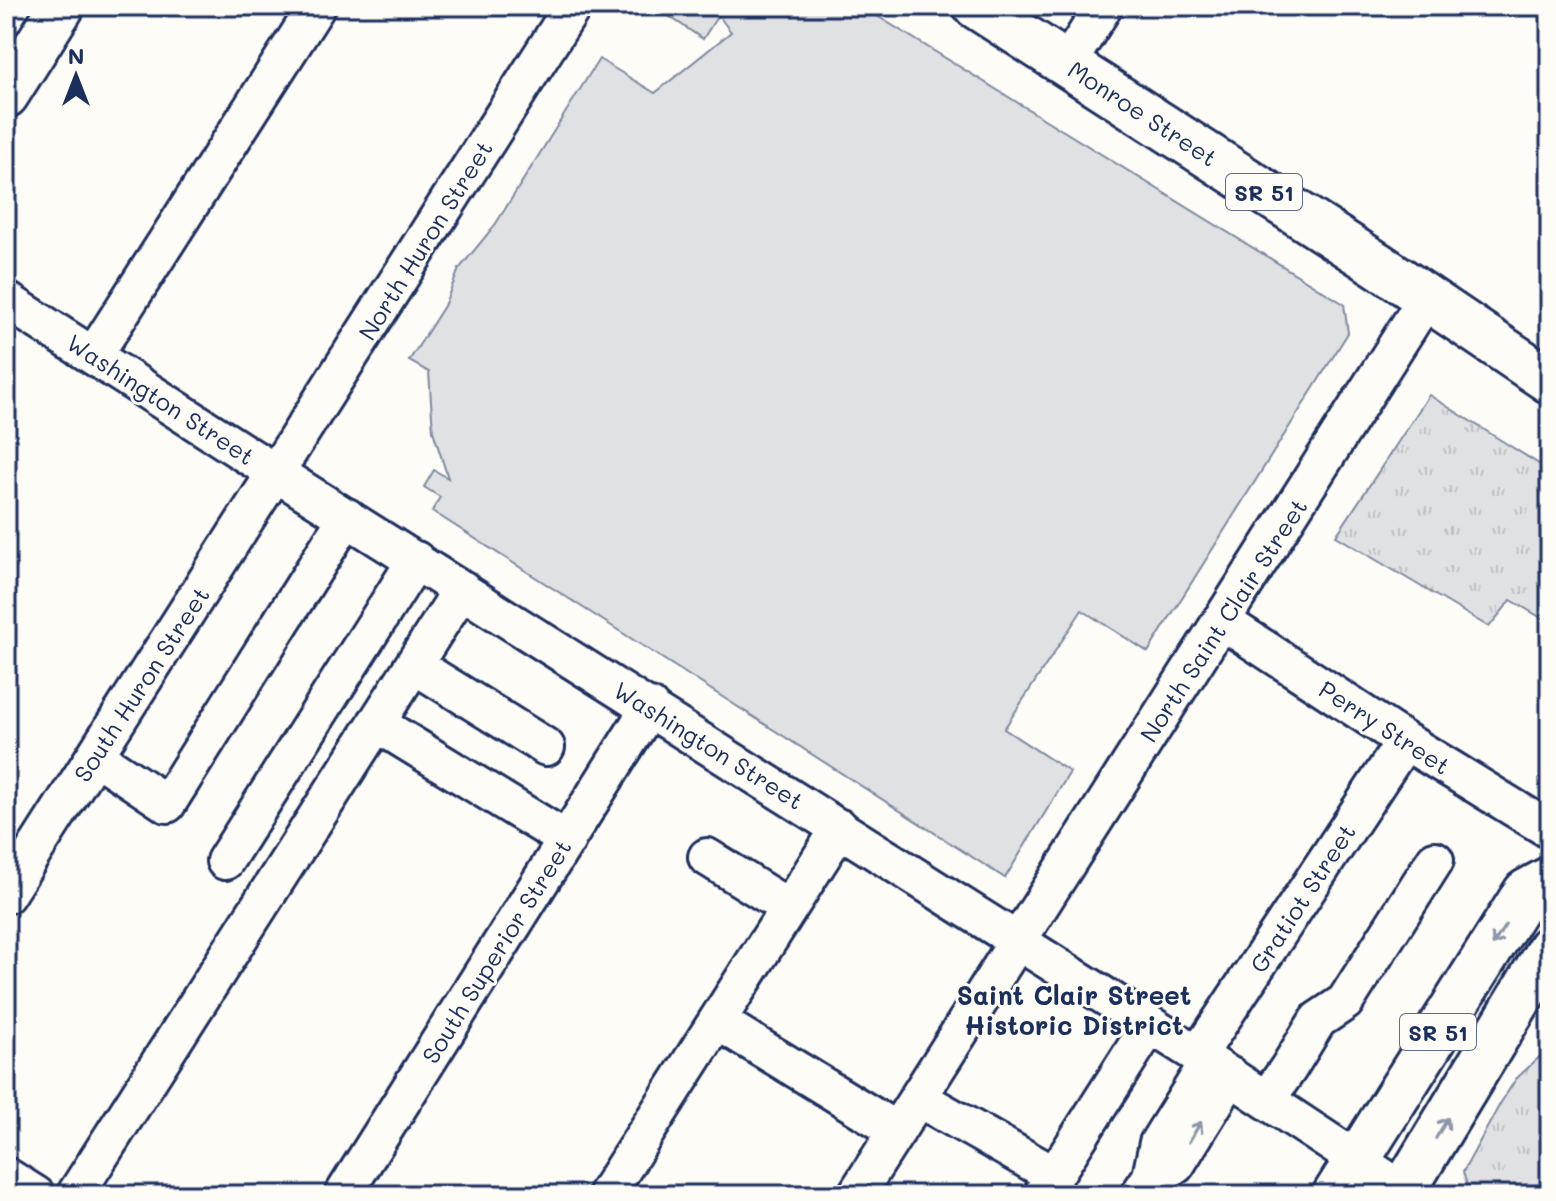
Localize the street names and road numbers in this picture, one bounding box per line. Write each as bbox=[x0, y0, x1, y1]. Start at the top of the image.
street label: Monroe Street bbox=[1062, 53, 1224, 173]
street label: North Huron Street bbox=[351, 134, 499, 346]
road number: SR 51 bbox=[1226, 174, 1302, 210]
street label: Washington Street bbox=[61, 327, 261, 471]
street label: North Saint Clair Street bbox=[1132, 492, 1314, 748]
street label: South Huron Street bbox=[66, 581, 216, 787]
street label: Perry Street bbox=[1314, 673, 1456, 781]
street label: Washington Street bbox=[608, 674, 810, 816]
street label: Gratiot Street bbox=[1242, 818, 1362, 978]
street label: South Superior Street bbox=[414, 833, 578, 1069]
road number: SR 51 bbox=[1400, 1014, 1476, 1050]

